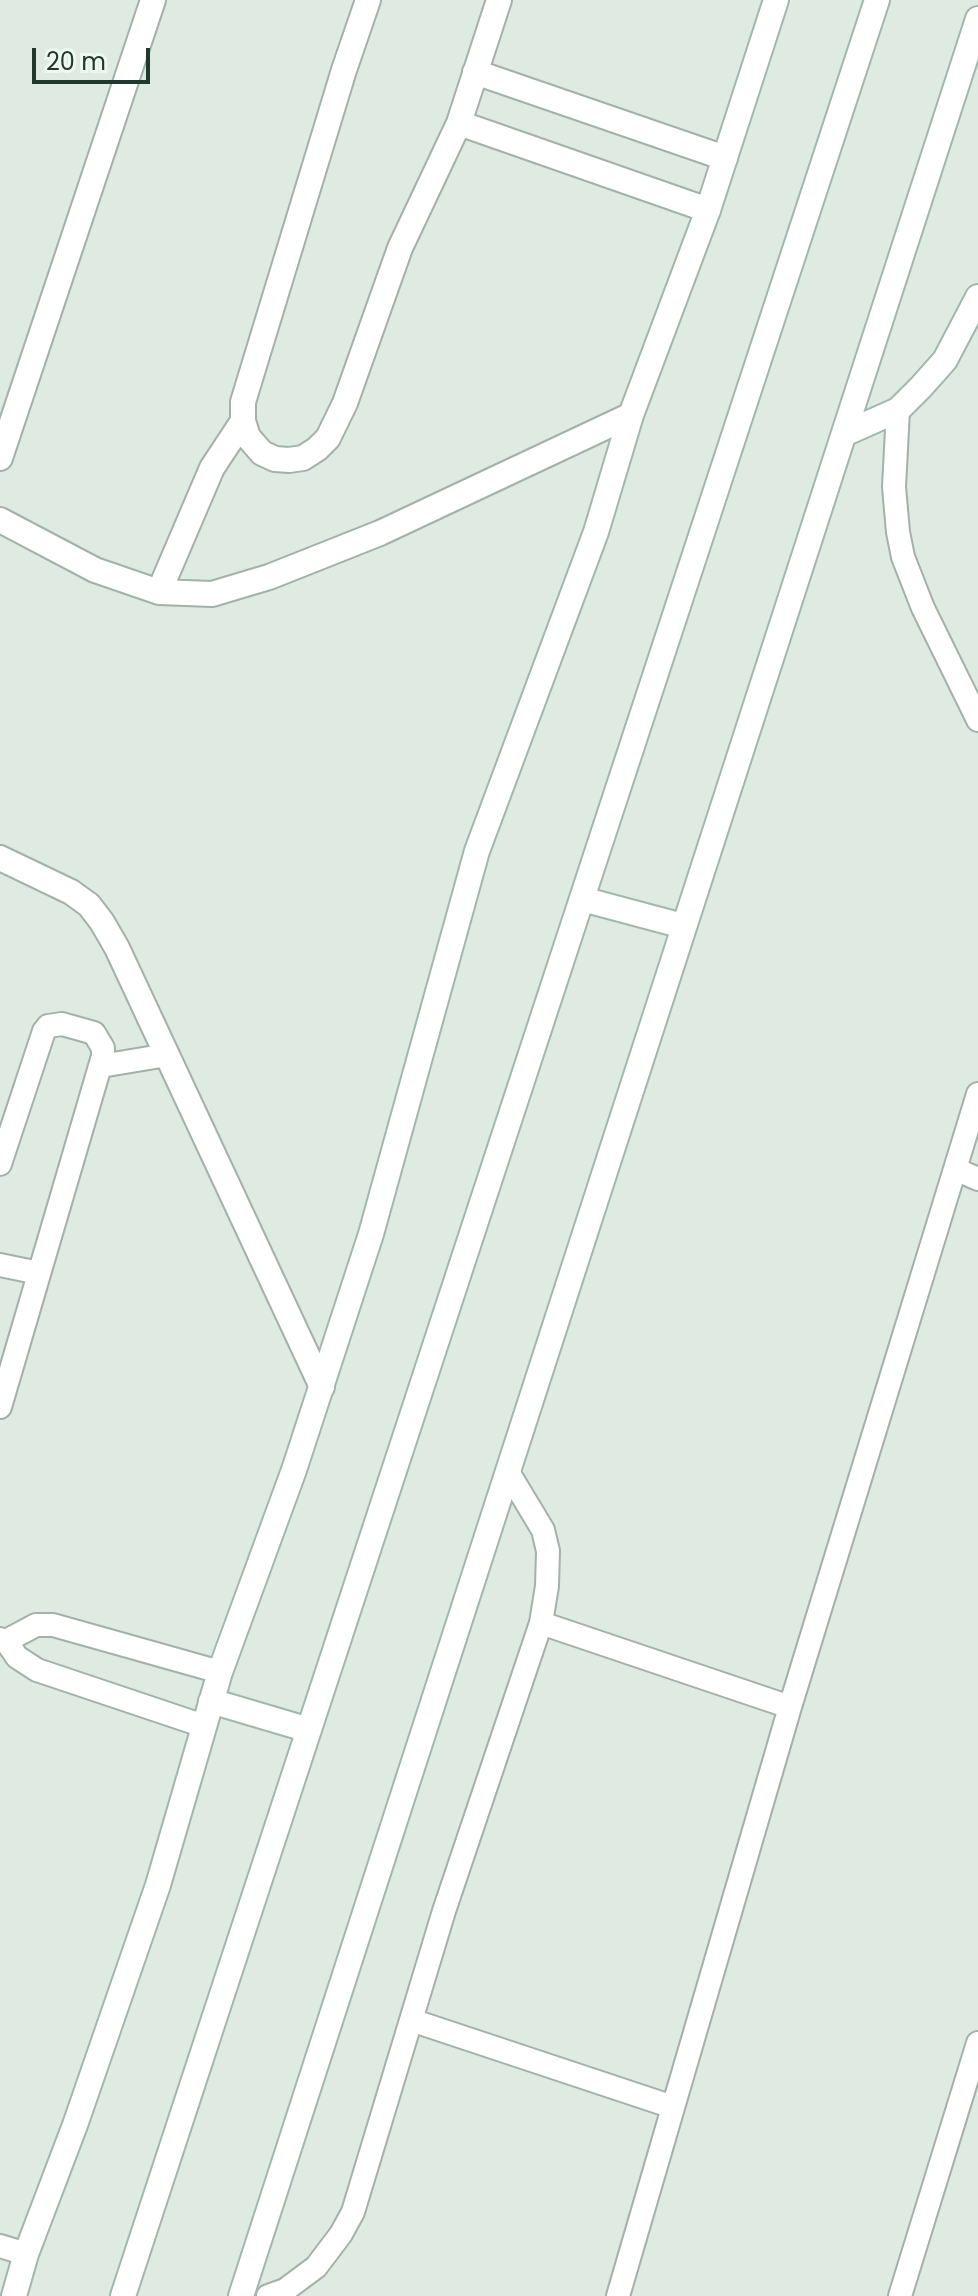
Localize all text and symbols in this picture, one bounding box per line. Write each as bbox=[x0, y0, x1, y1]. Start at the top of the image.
scale bar bbox=[36, 32, 154, 82]
text: 20 m bbox=[46, 45, 106, 78]

